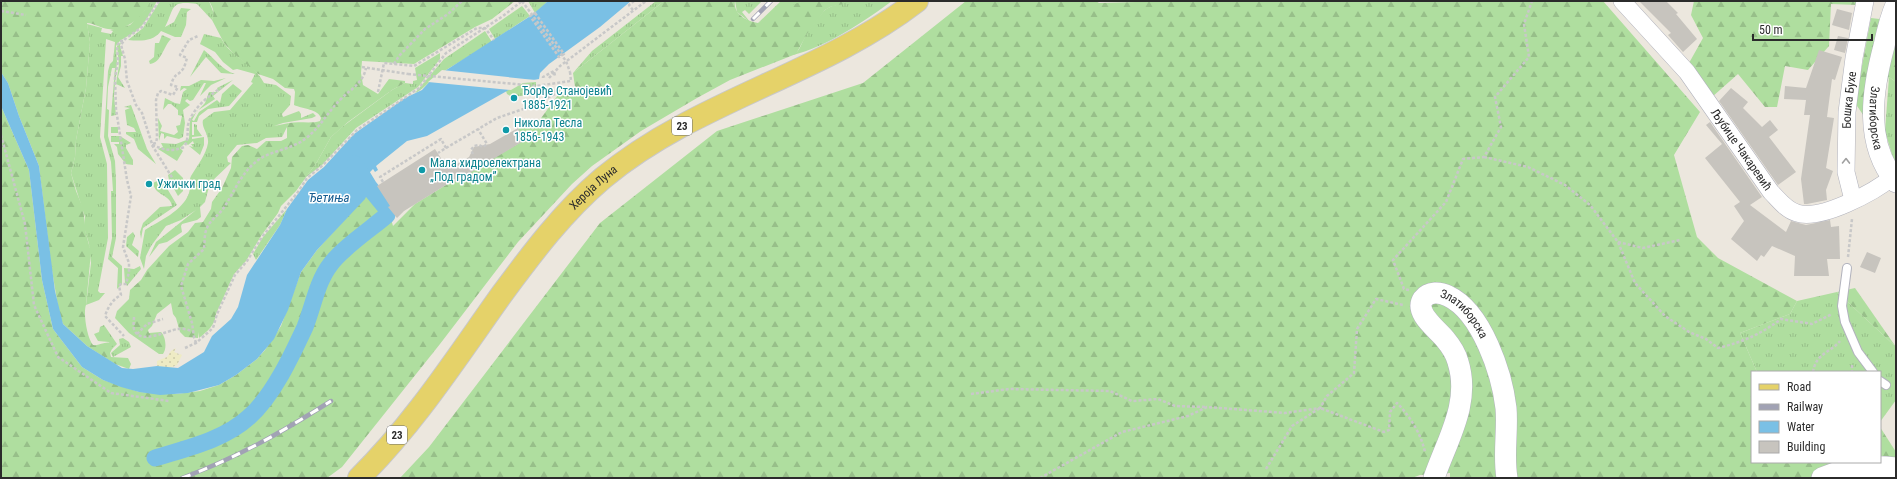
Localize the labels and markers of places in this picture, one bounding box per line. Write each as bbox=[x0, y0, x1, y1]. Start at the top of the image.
place label: Ђорђе Станојевић 1885-1921 bbox=[522, 84, 612, 112]
marker: Ђорђе Станојевић 1885-1921 bbox=[509, 93, 519, 103]
place label: Никола Тесла 1856-1943 bbox=[514, 116, 582, 144]
marker: Никола Тесла 1856-1943 bbox=[501, 125, 511, 135]
place label: Мала хидроелектрана „Под градом” bbox=[430, 156, 541, 184]
marker: Мала хидроелектрана „Под градом” bbox=[417, 165, 427, 175]
place label: Ужички град bbox=[157, 177, 221, 191]
marker: Ужички град bbox=[144, 179, 154, 189]

